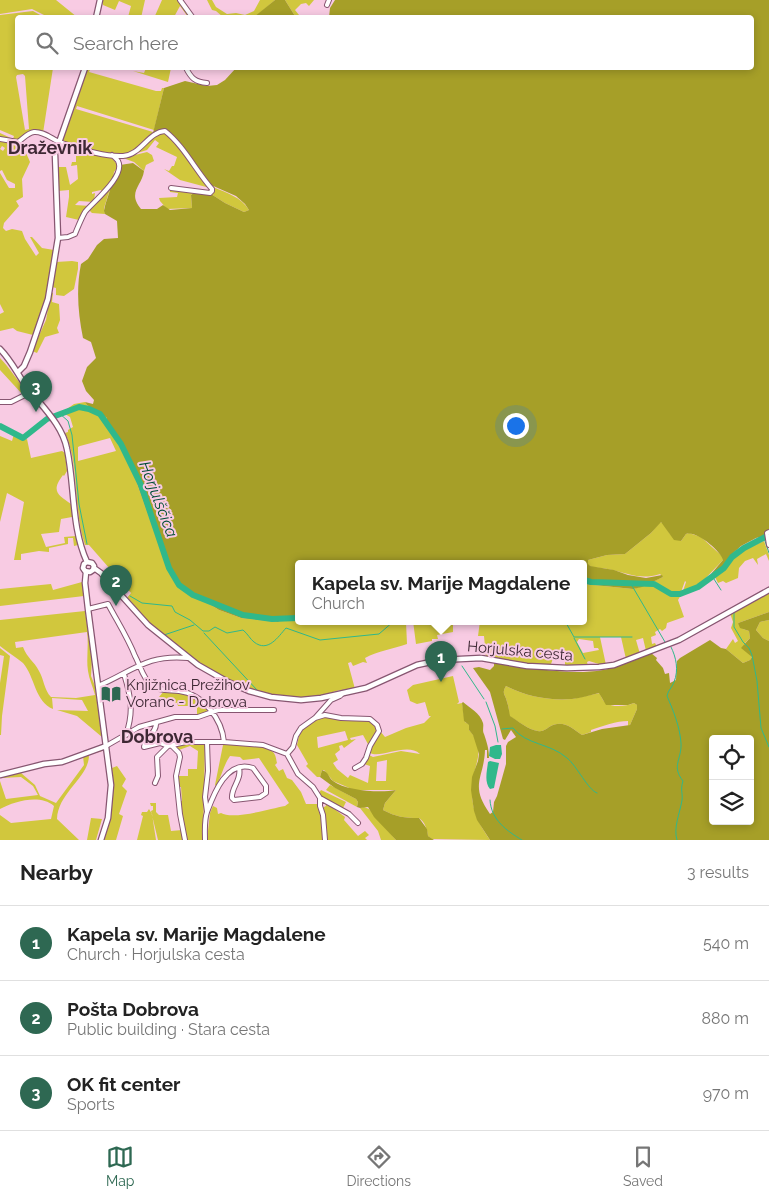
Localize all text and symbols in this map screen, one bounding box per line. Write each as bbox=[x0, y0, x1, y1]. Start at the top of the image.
search box bbox=[15, 15, 754, 70]
icon: search bbox=[33, 29, 61, 57]
text: Search here bbox=[73, 32, 179, 54]
district label: Draževnik bbox=[8, 137, 93, 158]
pin: 3 bbox=[20, 371, 52, 412]
your location bbox=[503, 413, 529, 439]
water label: Horjulščica bbox=[135, 458, 182, 540]
popup bbox=[295, 560, 587, 625]
pin: 2 bbox=[100, 565, 132, 606]
text: Kapela sv. Marije Magdalene bbox=[312, 572, 570, 594]
text: Church bbox=[312, 594, 365, 613]
street label: Horjulska cesta bbox=[466, 637, 574, 665]
pin: 1 bbox=[425, 641, 457, 682]
place label: Knjižnica Prežihov Voranc - Dobrova bbox=[126, 676, 250, 711]
library icon: Knjižnica Prežihov Voranc - Dobrova bbox=[100, 683, 122, 705]
district label: Dobrova bbox=[121, 726, 193, 747]
map controls bbox=[709, 735, 754, 825]
button: locate bbox=[709, 735, 754, 780]
button: layers bbox=[709, 780, 754, 825]
text: Nearby bbox=[20, 860, 93, 885]
text: 3 results bbox=[687, 863, 749, 882]
text: Kapela sv. Marije Magdalene bbox=[67, 923, 326, 945]
text: 1 bbox=[32, 934, 40, 953]
text: 540 m bbox=[703, 934, 749, 953]
text: Church · Horjulska cesta bbox=[67, 945, 245, 964]
text: Pošta Dobrova bbox=[67, 998, 199, 1020]
text: 2 bbox=[31, 1009, 41, 1028]
text: 880 m bbox=[701, 1009, 749, 1028]
text: Public building · Stara cesta bbox=[67, 1020, 270, 1039]
text: OK fit center bbox=[67, 1073, 180, 1095]
text: 3 bbox=[32, 1084, 40, 1103]
text: 970 m bbox=[703, 1084, 749, 1103]
text: Sports bbox=[67, 1095, 115, 1114]
tab: Map bbox=[106, 1143, 134, 1189]
tab: Directions bbox=[346, 1143, 411, 1189]
tab: Saved bbox=[623, 1143, 663, 1189]

